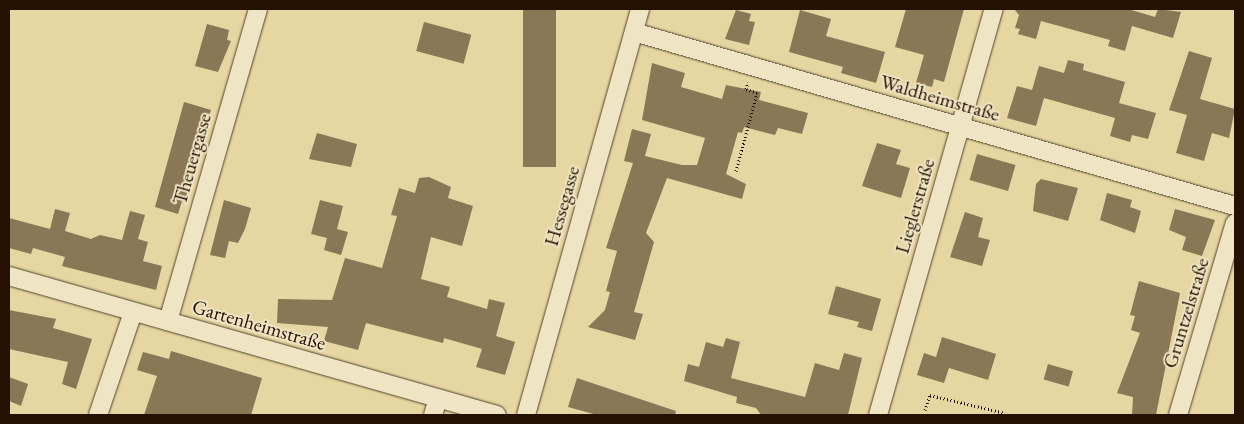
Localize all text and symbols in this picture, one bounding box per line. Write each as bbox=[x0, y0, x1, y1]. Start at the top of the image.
street label: Waldheimstraße bbox=[878, 70, 1002, 126]
street label: Theuergasse bbox=[168, 111, 216, 207]
street label: Lieglerstraße bbox=[890, 156, 940, 256]
street label: Hessegasse bbox=[539, 163, 585, 249]
street label: Gruntzelstraße bbox=[1158, 255, 1214, 371]
street label: Gartenheimstraße bbox=[189, 294, 329, 356]

